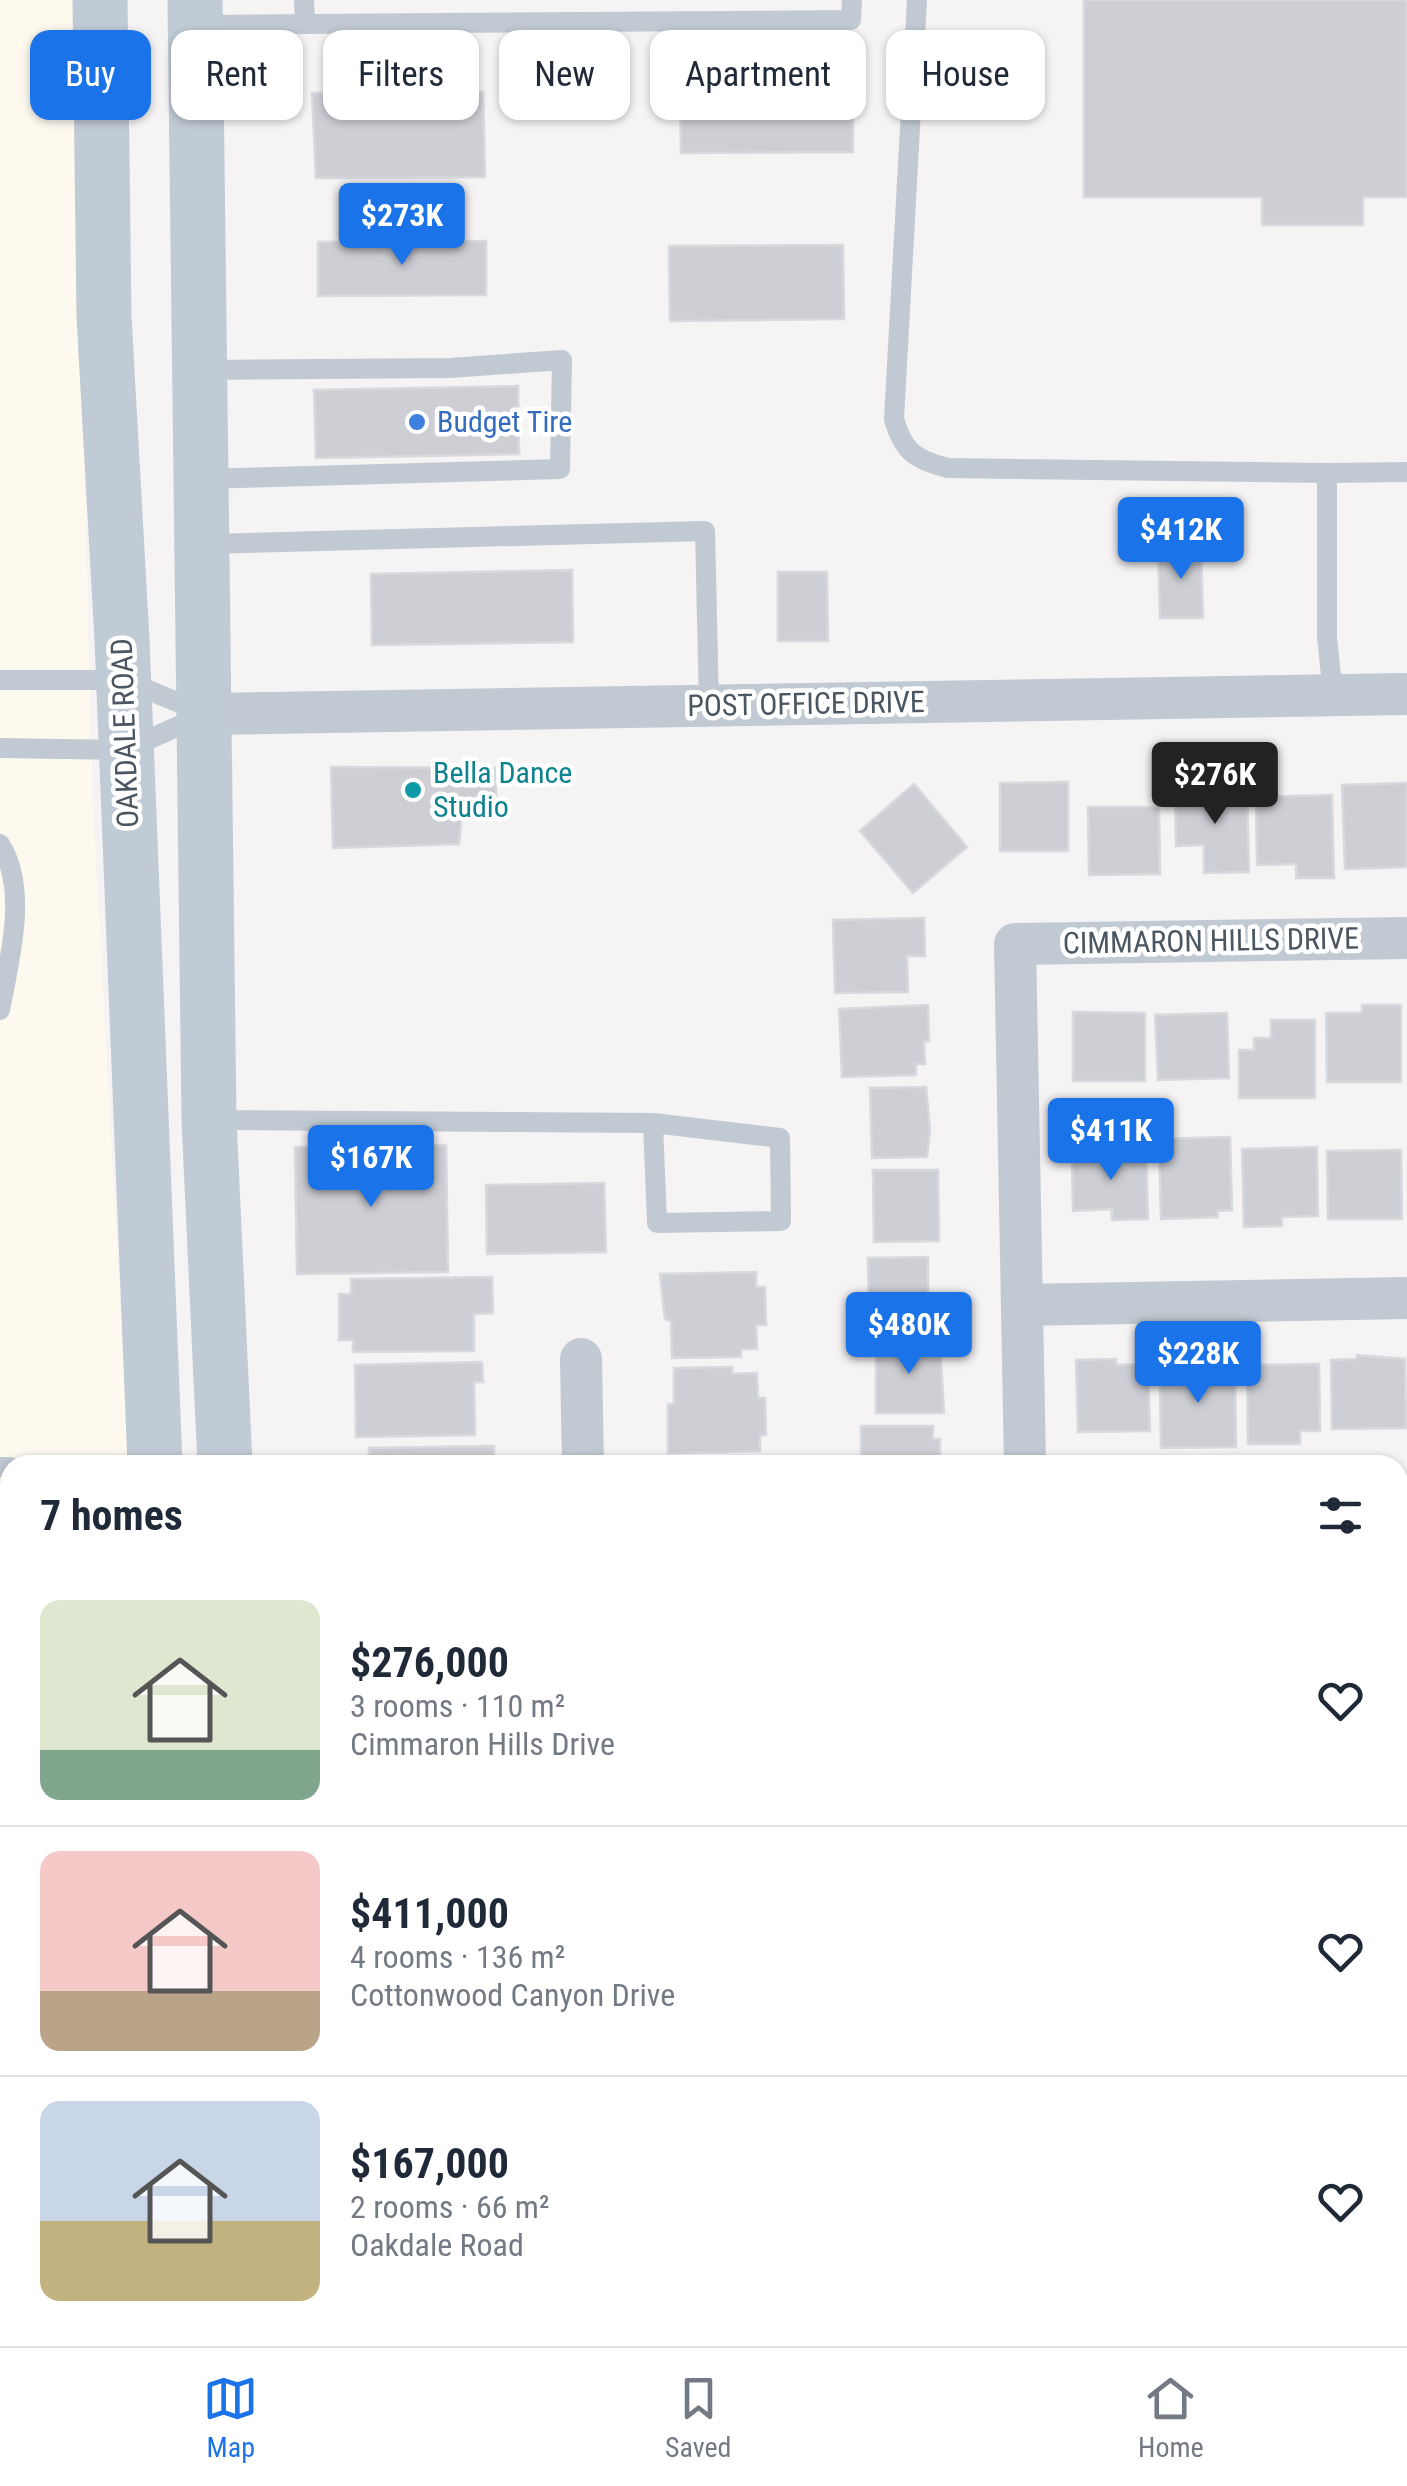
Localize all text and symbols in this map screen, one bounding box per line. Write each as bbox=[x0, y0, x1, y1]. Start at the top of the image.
chip: Buy bbox=[30, 30, 151, 120]
chip: Rent bbox=[171, 30, 303, 120]
chip: Filters bbox=[323, 30, 479, 120]
chip: New bbox=[499, 30, 630, 120]
chip: Apartment bbox=[650, 30, 866, 120]
chip: House bbox=[886, 30, 1045, 120]
pin: $273K bbox=[332, 183, 472, 268]
text: $273K bbox=[361, 196, 443, 234]
place label: Budget Tire bbox=[437, 404, 572, 439]
marker: Budget Tire bbox=[406, 411, 428, 433]
pin: $412K bbox=[1111, 497, 1251, 582]
text: $412K bbox=[1140, 510, 1222, 548]
street label: OAKDALE ROAD bbox=[104, 638, 145, 828]
street label: POST OFFICE DRIVE bbox=[687, 684, 925, 723]
pin: $276K bbox=[1145, 742, 1285, 827]
place label: Bella Dance Studio bbox=[433, 755, 572, 824]
text: $276K bbox=[1174, 755, 1256, 793]
marker: Bella Dance Studio bbox=[402, 779, 424, 801]
street label: CIMMARON HILLS DRIVE bbox=[1063, 920, 1359, 961]
pin: $411K bbox=[1041, 1098, 1181, 1183]
text: $411K bbox=[1070, 1111, 1152, 1149]
pin: $167K bbox=[301, 1125, 441, 1210]
text: $167K bbox=[330, 1138, 412, 1176]
pin: $480K bbox=[839, 1292, 979, 1377]
text: $480K bbox=[868, 1305, 950, 1343]
pin: $228K bbox=[1128, 1321, 1268, 1406]
text: $228K bbox=[1157, 1334, 1239, 1372]
icon: filters bbox=[1313, 1488, 1368, 1543]
text: 7 homes bbox=[40, 1491, 183, 1540]
text: $276,000 bbox=[350, 1638, 509, 1687]
icon: home bbox=[120, 1640, 240, 1760]
icon: heart bbox=[1313, 1673, 1368, 1728]
text: 3 rooms · 110 m² bbox=[350, 1687, 565, 1725]
text: Cimmaron Hills Drive bbox=[350, 1725, 615, 1763]
text: $411,000 bbox=[350, 1889, 509, 1938]
icon: home bbox=[120, 1891, 240, 2011]
icon: heart bbox=[1313, 1924, 1368, 1979]
text: 4 rooms · 136 m² bbox=[350, 1938, 565, 1976]
text: Cottonwood Canyon Drive bbox=[350, 1976, 675, 2014]
text: $167,000 bbox=[350, 2139, 509, 2188]
icon: home bbox=[120, 2141, 240, 2261]
icon: heart bbox=[1313, 2174, 1368, 2229]
text: 2 rooms · 66 m² bbox=[350, 2188, 549, 2226]
text: Oakdale Road bbox=[350, 2226, 524, 2264]
tab: Map bbox=[203, 2371, 258, 2464]
tab: Saved bbox=[665, 2371, 731, 2464]
tab: Home bbox=[1138, 2371, 1204, 2464]

